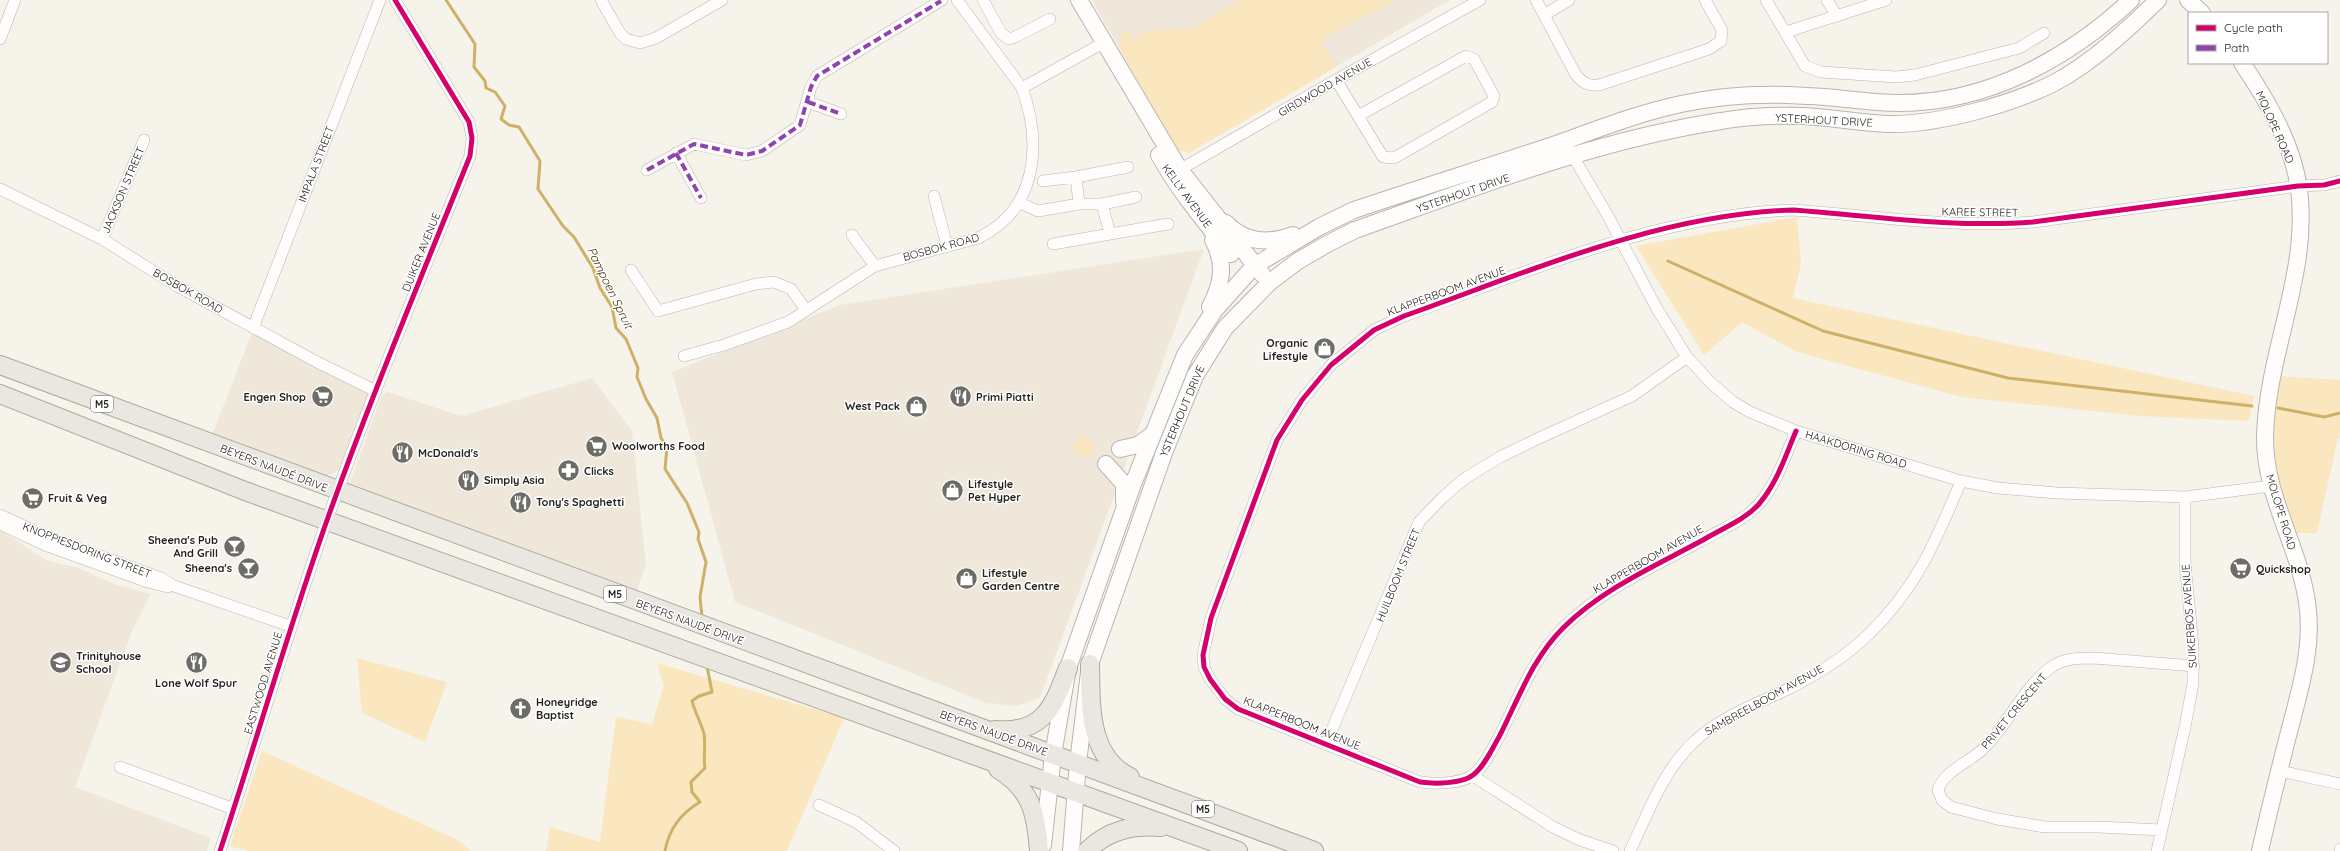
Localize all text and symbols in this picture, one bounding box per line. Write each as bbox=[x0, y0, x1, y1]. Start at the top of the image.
legend bbox=[2188, 12, 2328, 64]
text: Cycle path bbox=[2224, 20, 2283, 35]
text: Path bbox=[2224, 40, 2249, 55]
street label: GIRDWOOD AVENUE bbox=[1276, 55, 1374, 119]
street label: MOLOPE ROAD bbox=[2253, 88, 2297, 166]
street label: YSTERHOUT DRIVE bbox=[1775, 110, 1873, 130]
street label: IMPALA STREET bbox=[295, 124, 337, 204]
street label: JACKSON STREET bbox=[98, 144, 148, 235]
street label: KELLY AVENUE bbox=[1159, 161, 1215, 231]
street label: YSTERHOUT DRIVE bbox=[1415, 170, 1511, 216]
street label: KAREE STREET bbox=[1942, 204, 2019, 220]
street label: DUIKER AVENUE bbox=[399, 210, 443, 294]
street label: BOSBOK ROAD bbox=[901, 230, 981, 264]
water label: Pampoen Spruit bbox=[584, 245, 638, 333]
street label: KLAPPERBOOM AVENUE bbox=[1385, 263, 1507, 319]
street label: BOSBOK ROAD bbox=[151, 265, 226, 317]
place label: Organic Lifestyle bbox=[1263, 336, 1309, 363]
shop icon: Organic Lifestyle bbox=[1311, 336, 1337, 362]
street label: YSTERHOUT DRIVE bbox=[1156, 363, 1208, 459]
supermarket icon: Engen Shop bbox=[309, 384, 335, 410]
restaurant icon: Primi Piatti bbox=[947, 384, 973, 410]
place label: Engen Shop bbox=[243, 390, 306, 404]
place label: Primi Piatti bbox=[976, 390, 1034, 404]
shop icon: West Pack bbox=[903, 393, 929, 419]
road number: M5 bbox=[91, 396, 113, 412]
place label: West Pack bbox=[845, 399, 900, 413]
street label: HAAKDORING ROAD bbox=[1804, 427, 1908, 471]
supermarket icon: Woolworths Food bbox=[584, 433, 610, 459]
place label: Woolworths Food bbox=[612, 439, 705, 453]
restaurant icon: McDonald's bbox=[390, 440, 416, 466]
street label: BEYERS NAUDÉ DRIVE bbox=[218, 441, 330, 495]
place label: McDonald's bbox=[418, 446, 478, 460]
pharmacy icon: Clicks bbox=[555, 458, 581, 484]
place label: Clicks bbox=[584, 464, 614, 478]
restaurant icon: Simply Asia bbox=[456, 467, 482, 493]
place label: Simply Asia bbox=[484, 473, 544, 487]
street label: MOLOPE ROAD bbox=[2263, 473, 2299, 552]
shop icon: Lifestyle Pet Hyper bbox=[939, 477, 965, 503]
place label: Lifestyle Pet Hyper bbox=[968, 477, 1021, 504]
supermarket icon: Fruit & Veg bbox=[19, 485, 45, 511]
restaurant icon: Tony's Spaghetti bbox=[508, 489, 534, 515]
place label: Fruit & Veg bbox=[48, 491, 107, 505]
place label: Tony's Spaghetti bbox=[536, 495, 624, 509]
street label: KNOPPIESDORING STREET bbox=[21, 519, 154, 581]
street label: KLAPPERBOOM AVENUE bbox=[1590, 522, 1706, 596]
street label: HUILBOOM STREET bbox=[1373, 526, 1423, 624]
place label: Sheena's Pub And Grill bbox=[148, 533, 218, 560]
bar icon: Sheena's Pub And Grill bbox=[221, 533, 247, 559]
bar icon: Sheena's bbox=[235, 555, 261, 581]
supermarket icon: Quickshop bbox=[2227, 556, 2253, 582]
place label: Sheena's bbox=[185, 561, 232, 575]
place label: Quickshop bbox=[2256, 562, 2311, 576]
street label: SUIKERBOS AVENUE bbox=[2178, 563, 2200, 669]
shop icon: Lifestyle Garden Centre bbox=[954, 566, 980, 592]
place label: Lifestyle Garden Centre bbox=[982, 566, 1060, 593]
road number: M5 bbox=[604, 586, 626, 602]
street label: BEYERS NAUDÉ DRIVE bbox=[634, 596, 746, 648]
street label: EASTWOOD AVENUE bbox=[241, 630, 285, 736]
school or university icon: Trinityhouse School bbox=[47, 649, 73, 675]
place label: Trinityhouse School bbox=[76, 649, 142, 676]
restaurant icon: Lone Wolf Spur bbox=[183, 650, 209, 676]
street label: SAMBREELBOOM AVENUE bbox=[1702, 662, 1826, 738]
street label: PRIVET CRESCENT bbox=[1978, 670, 2050, 752]
place label: Lone Wolf Spur bbox=[155, 676, 237, 690]
street label: KLAPPERBOOM AVENUE bbox=[1241, 693, 1363, 753]
church icon: Honeyridge Baptist bbox=[507, 695, 533, 721]
place label: Honeyridge Baptist bbox=[536, 695, 598, 722]
street label: BEYERS NAUDÉ DRIVE bbox=[938, 707, 1050, 759]
road number: M5 bbox=[1192, 801, 1214, 817]

